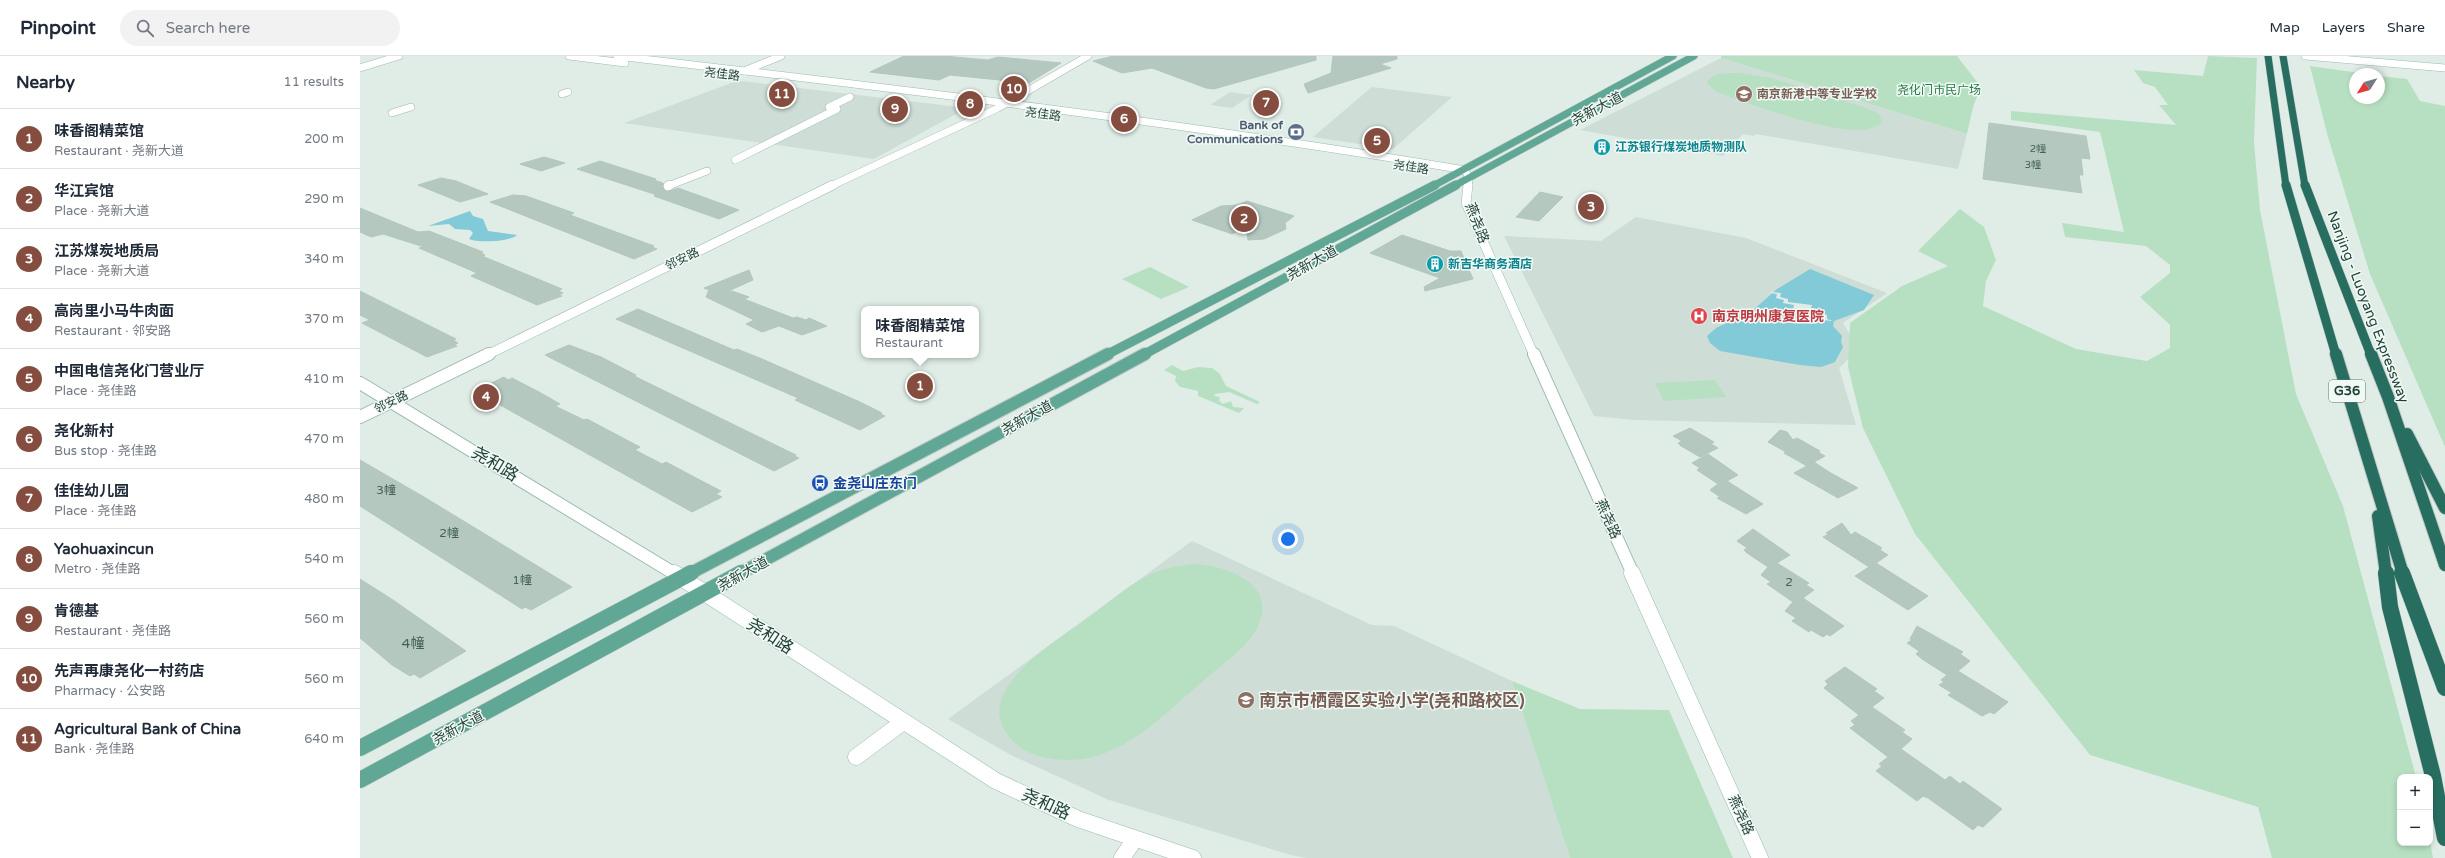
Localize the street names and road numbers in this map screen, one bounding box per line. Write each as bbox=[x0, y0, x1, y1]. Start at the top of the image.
street label: 尧佳路 bbox=[703, 65, 741, 83]
street label: 尧新大道 bbox=[1568, 88, 1626, 130]
street label: 尧佳路 bbox=[1024, 105, 1062, 123]
street label: 尧佳路 bbox=[1392, 157, 1430, 177]
street label: 燕尧路 bbox=[1462, 200, 1492, 246]
street label: Nanjing - Luoyang Expressway bbox=[2323, 209, 2413, 406]
street label: 尧新大道 bbox=[1283, 242, 1341, 284]
street label: 邻安路 bbox=[663, 245, 701, 273]
road number: G36 bbox=[2329, 380, 2365, 402]
street label: 邻安路 bbox=[372, 388, 410, 416]
street label: 尧新大道 bbox=[998, 397, 1056, 439]
street label: 尧和路 bbox=[468, 442, 522, 486]
street label: 燕尧路 bbox=[1592, 496, 1624, 542]
street label: 尧新大道 bbox=[714, 553, 772, 595]
street label: 尧和路 bbox=[743, 613, 797, 659]
street label: 尧新大道 bbox=[429, 707, 487, 749]
street label: 尧和路 bbox=[1018, 784, 1074, 824]
street label: 燕尧路 bbox=[1725, 792, 1757, 838]

